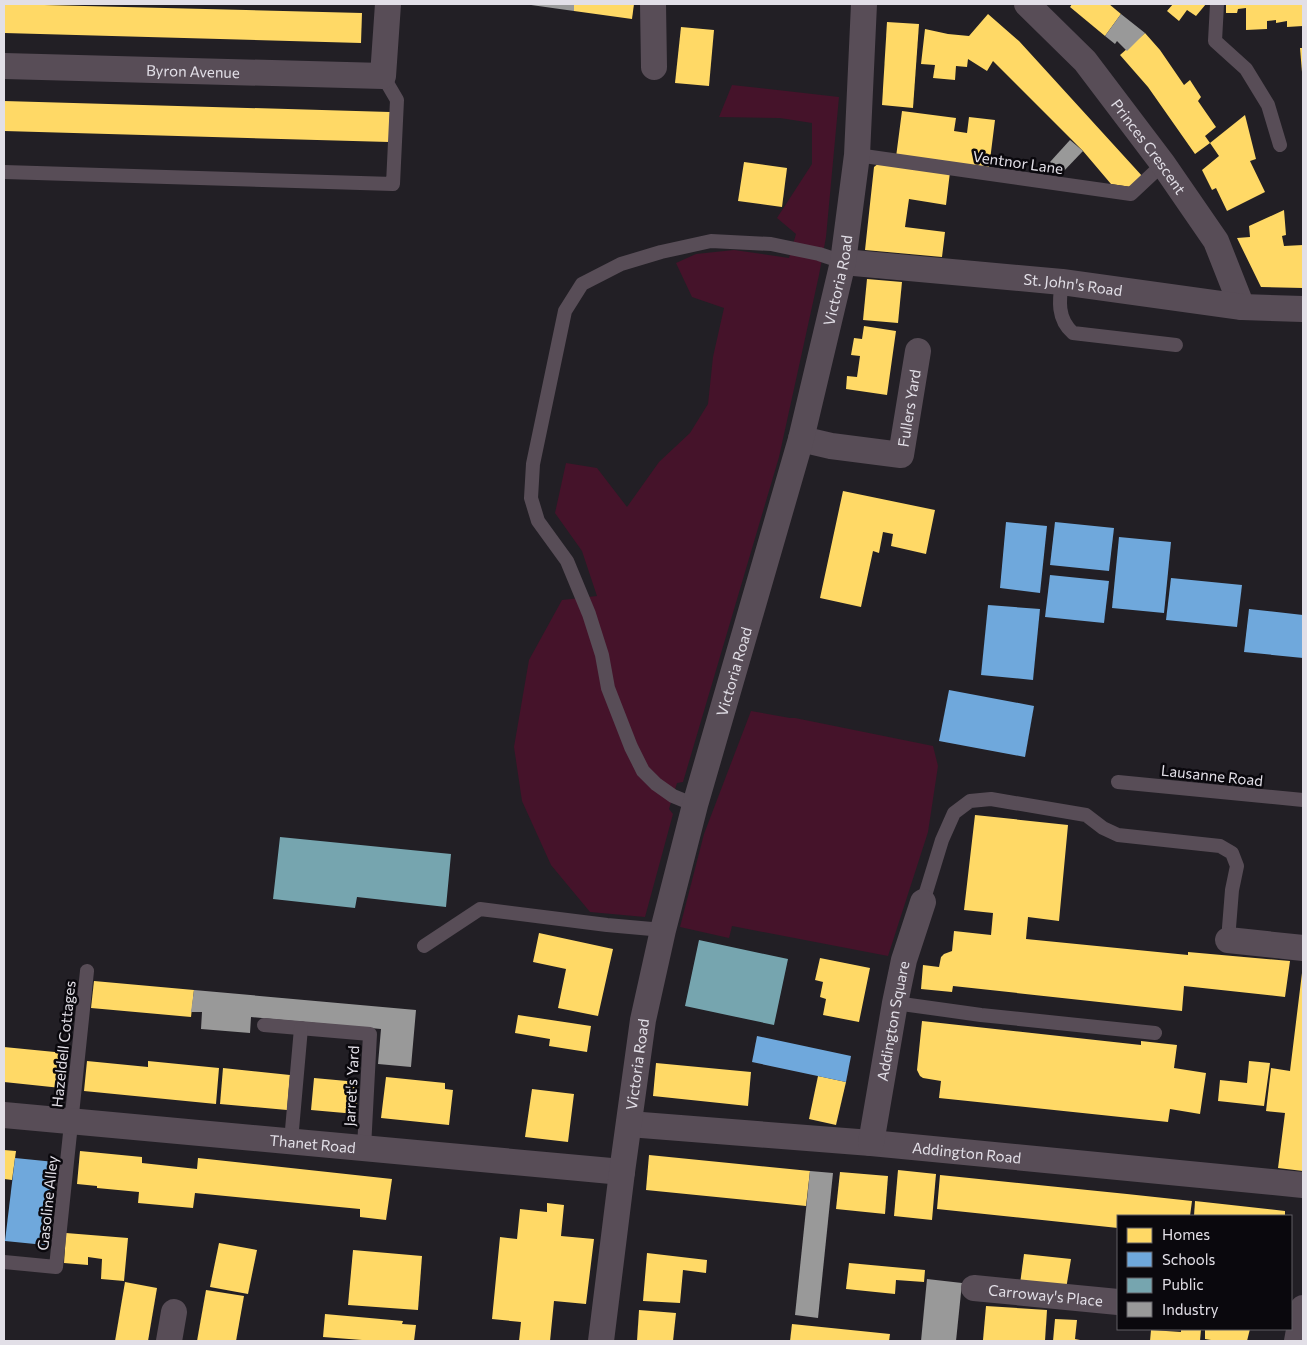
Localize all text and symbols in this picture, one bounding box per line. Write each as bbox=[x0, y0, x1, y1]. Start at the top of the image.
street label: Byron Avenue bbox=[146, 61, 240, 81]
street label: Princes Crescent bbox=[1108, 95, 1190, 197]
street label: Ventnor Lane bbox=[972, 147, 1065, 177]
street label: Victoria Road bbox=[819, 234, 855, 327]
street label: St. John's Road bbox=[1023, 270, 1124, 299]
street label: Fullers Yard bbox=[893, 368, 924, 448]
street label: Victoria Road bbox=[712, 625, 755, 718]
street label: Lausanne Road bbox=[1160, 761, 1264, 789]
street label: Addington Square bbox=[873, 959, 913, 1082]
street label: Hazeldell Cottages bbox=[47, 980, 79, 1108]
street label: Victoria Road bbox=[622, 1017, 652, 1111]
street label: Jarret's Yard bbox=[340, 1045, 362, 1127]
street label: Thanet Road bbox=[269, 1131, 357, 1156]
street label: Addington Road bbox=[911, 1138, 1022, 1167]
street label: Gasoline Alley bbox=[33, 1155, 61, 1251]
legend bbox=[1117, 1215, 1292, 1330]
text: Homes bbox=[1162, 1225, 1210, 1243]
text: Schools bbox=[1162, 1250, 1216, 1268]
text: Public bbox=[1162, 1275, 1204, 1293]
street label: Carroway's Place bbox=[988, 1280, 1104, 1309]
text: Industry bbox=[1162, 1300, 1219, 1318]

